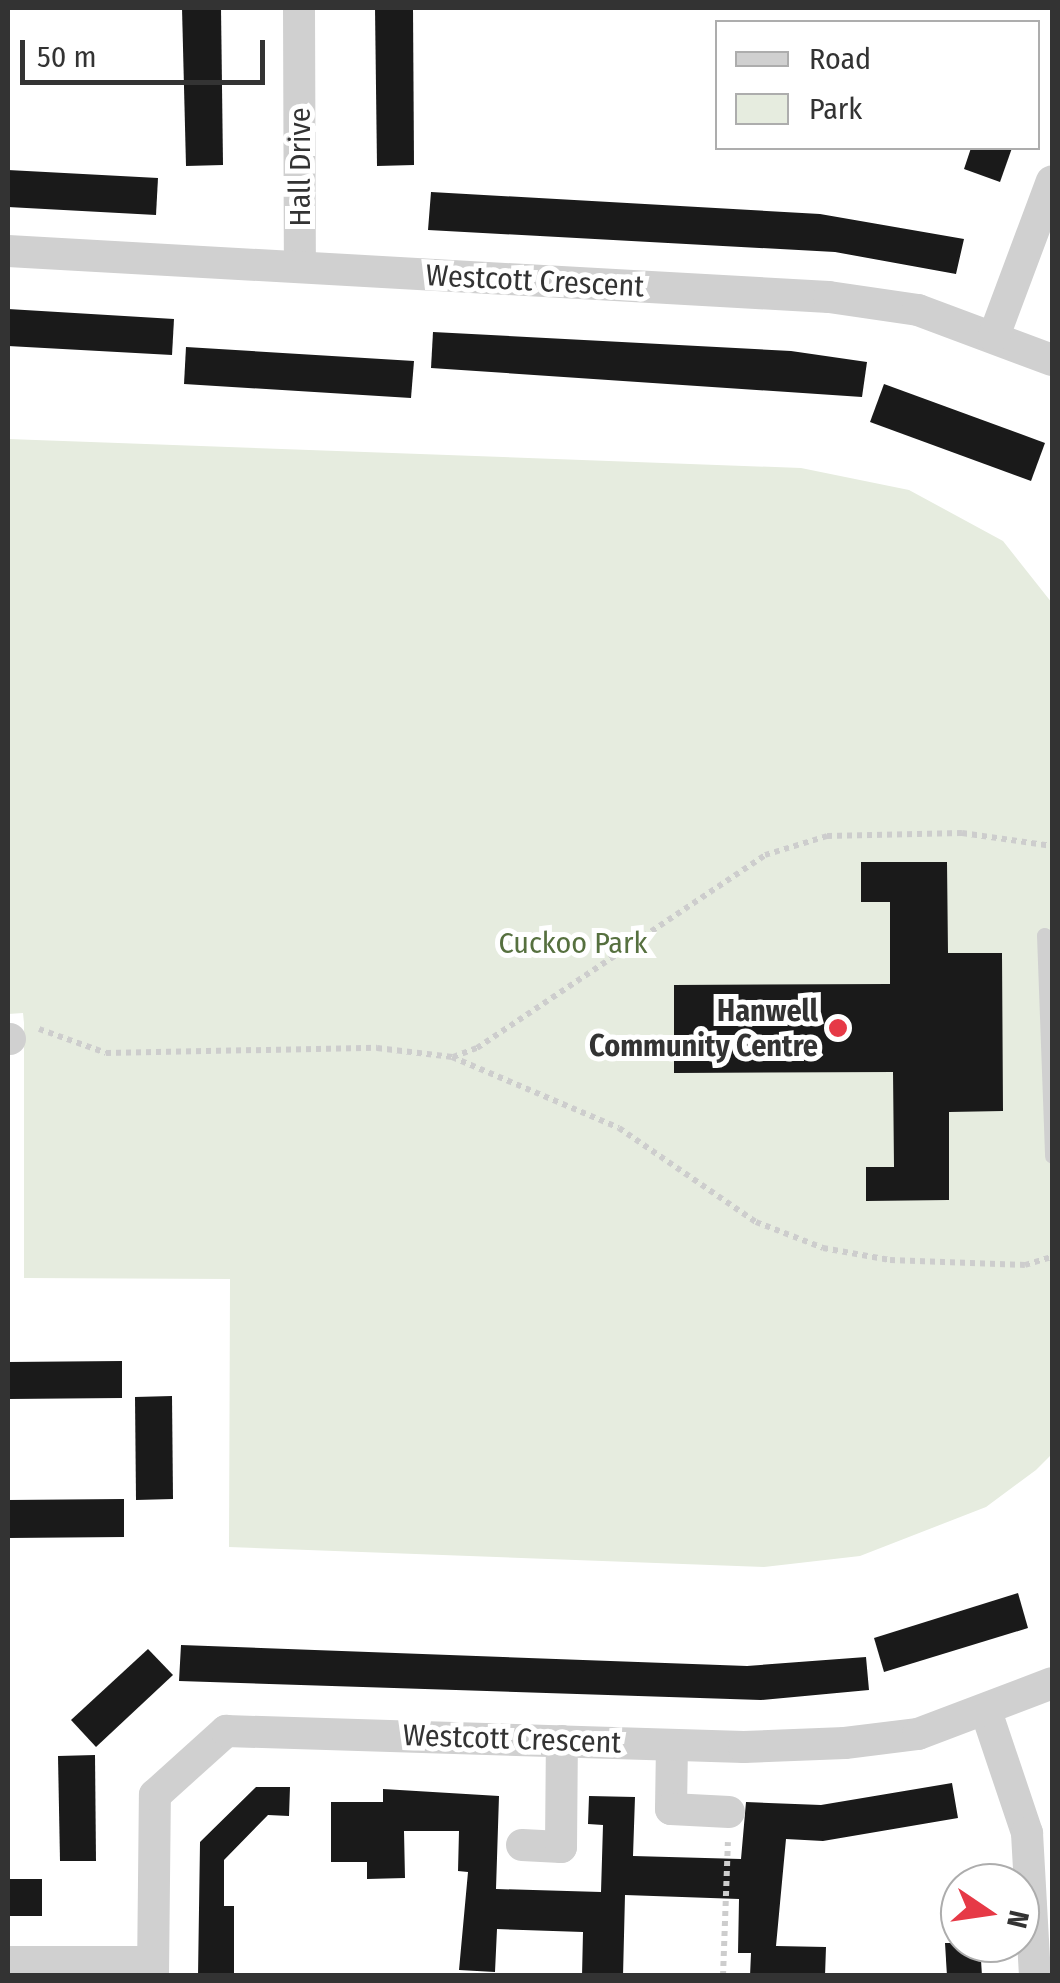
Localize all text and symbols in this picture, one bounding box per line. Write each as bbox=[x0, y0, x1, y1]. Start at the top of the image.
scale bar bbox=[25, 20, 270, 82]
legend bbox=[715, 20, 1040, 150]
text: 50 m bbox=[37, 39, 97, 75]
text: Road bbox=[809, 41, 871, 77]
text: Park bbox=[809, 91, 862, 127]
street label: Hall Drive bbox=[282, 108, 318, 226]
street label: Westcott Crescent bbox=[425, 257, 645, 305]
park label: Cuckoo Park bbox=[499, 925, 647, 961]
place label: Hanwell Community Centre bbox=[589, 993, 818, 1064]
marker: Hanwell Community Centre bbox=[827, 1017, 849, 1039]
street label: Westcott Crescent bbox=[402, 1717, 622, 1761]
north arrow bbox=[940, 1863, 1040, 1963]
text: N bbox=[1000, 1908, 1036, 1931]

